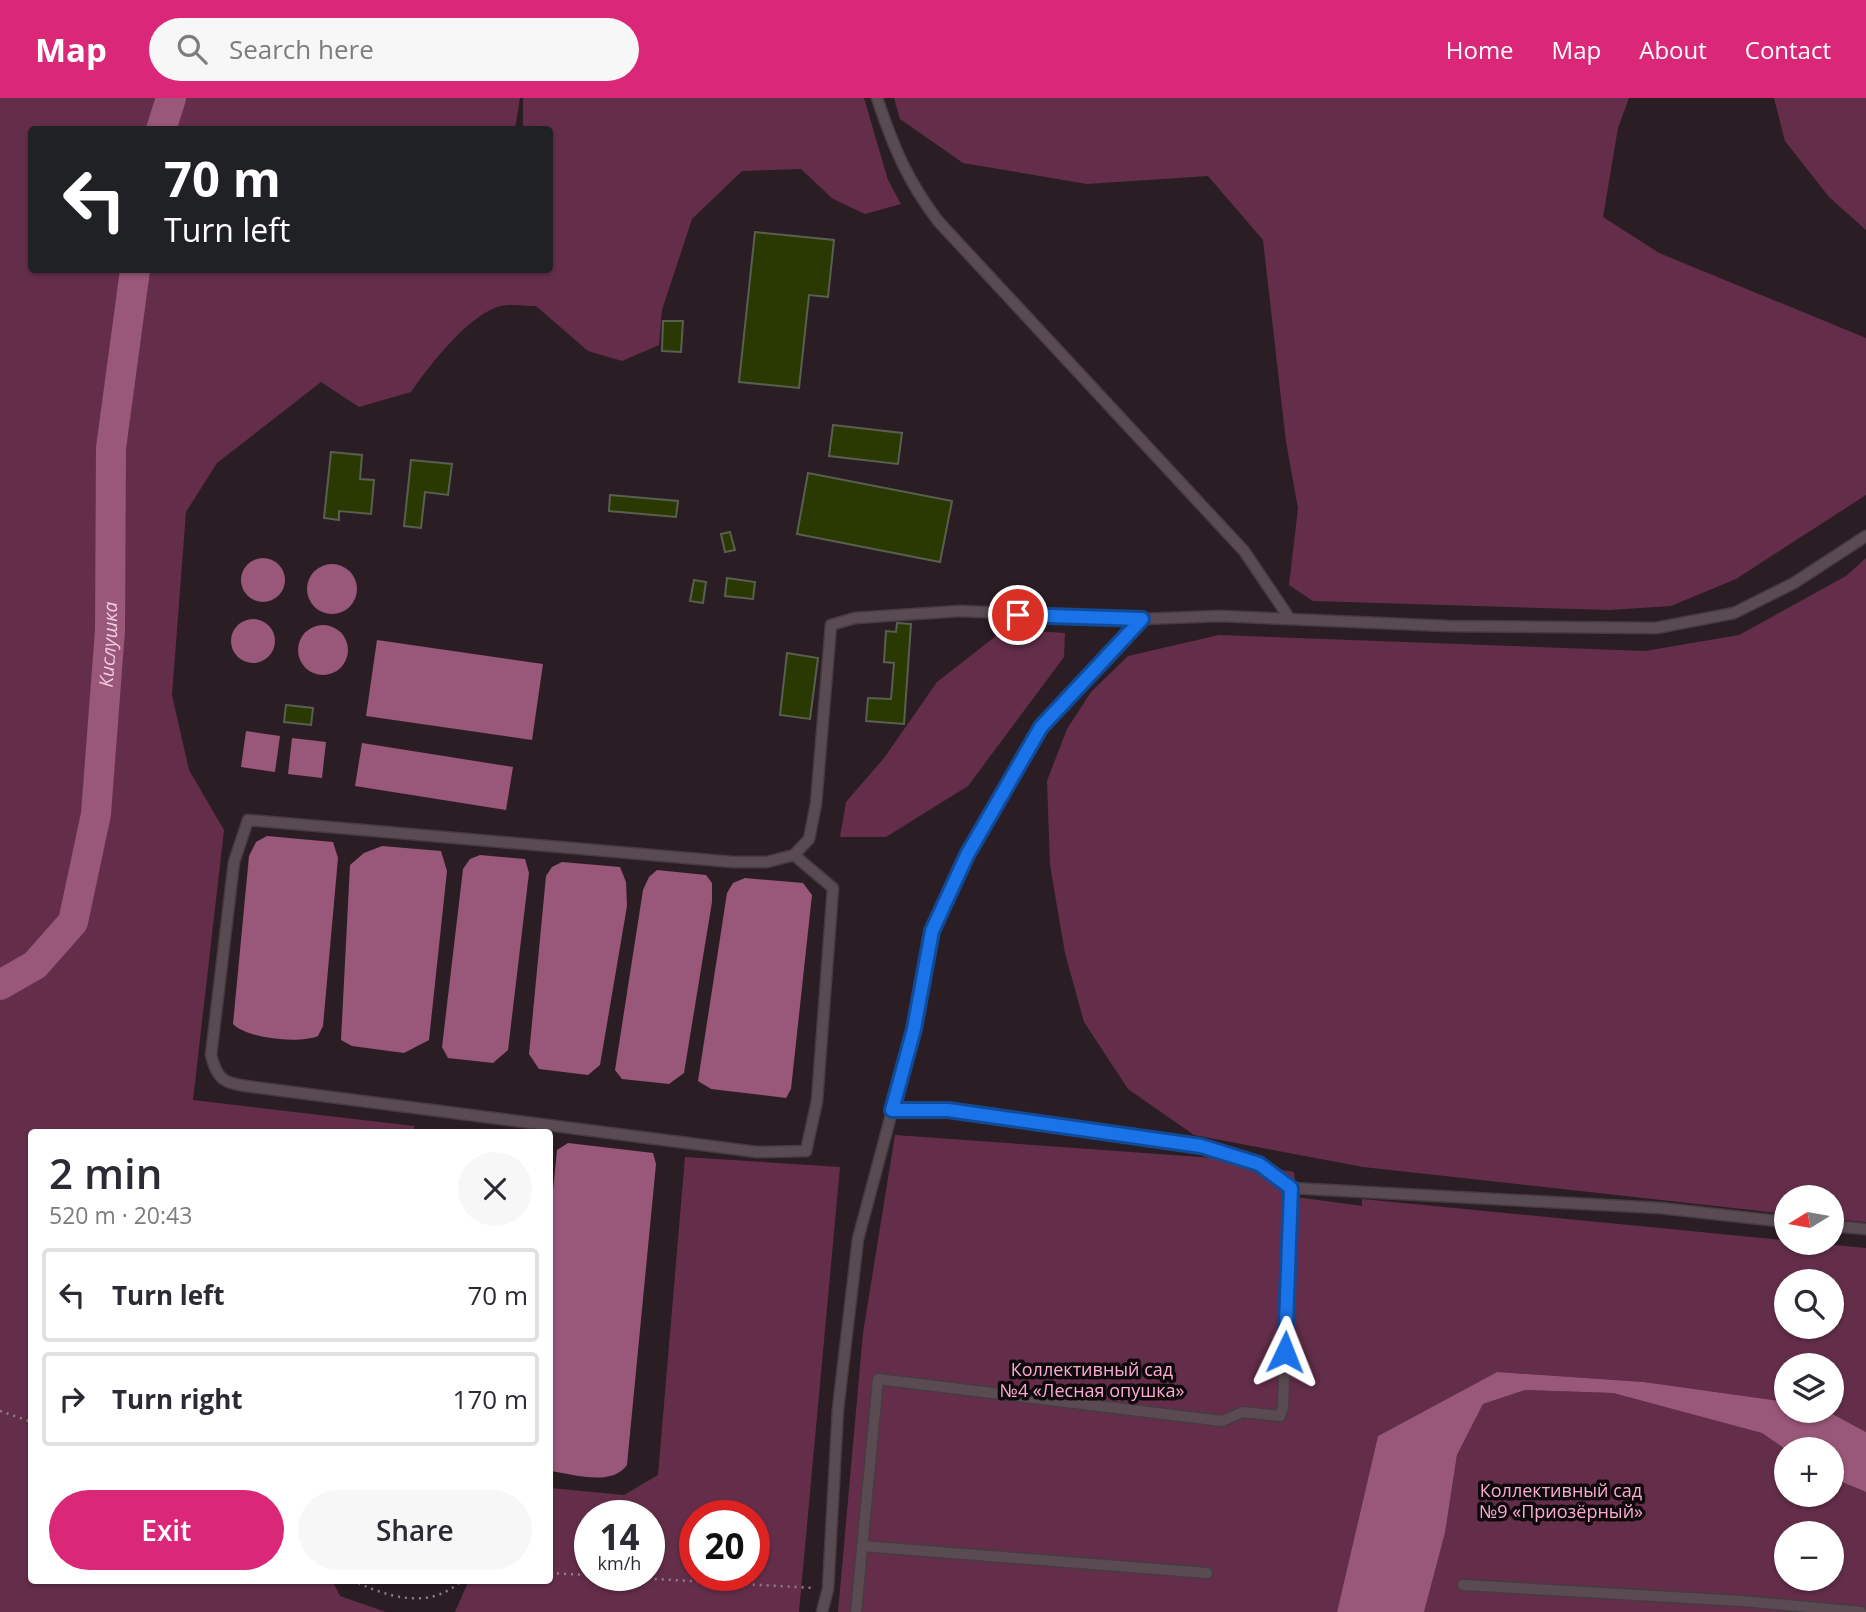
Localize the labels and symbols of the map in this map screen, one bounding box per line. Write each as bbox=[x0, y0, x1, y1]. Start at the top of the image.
pin bbox=[988, 585, 1048, 645]
water label: Кислушка bbox=[93, 602, 123, 688]
north arrow bbox=[1774, 1185, 1844, 1255]
position arrow bbox=[1248, 1315, 1322, 1389]
park label: Коллективный сад №4 «Лесная опушка» bbox=[1000, 1357, 1185, 1402]
park label: Коллективный сад №9 «Приозёрный» bbox=[1479, 1478, 1643, 1523]
speed limit sign: 20 bbox=[679, 1500, 770, 1591]

